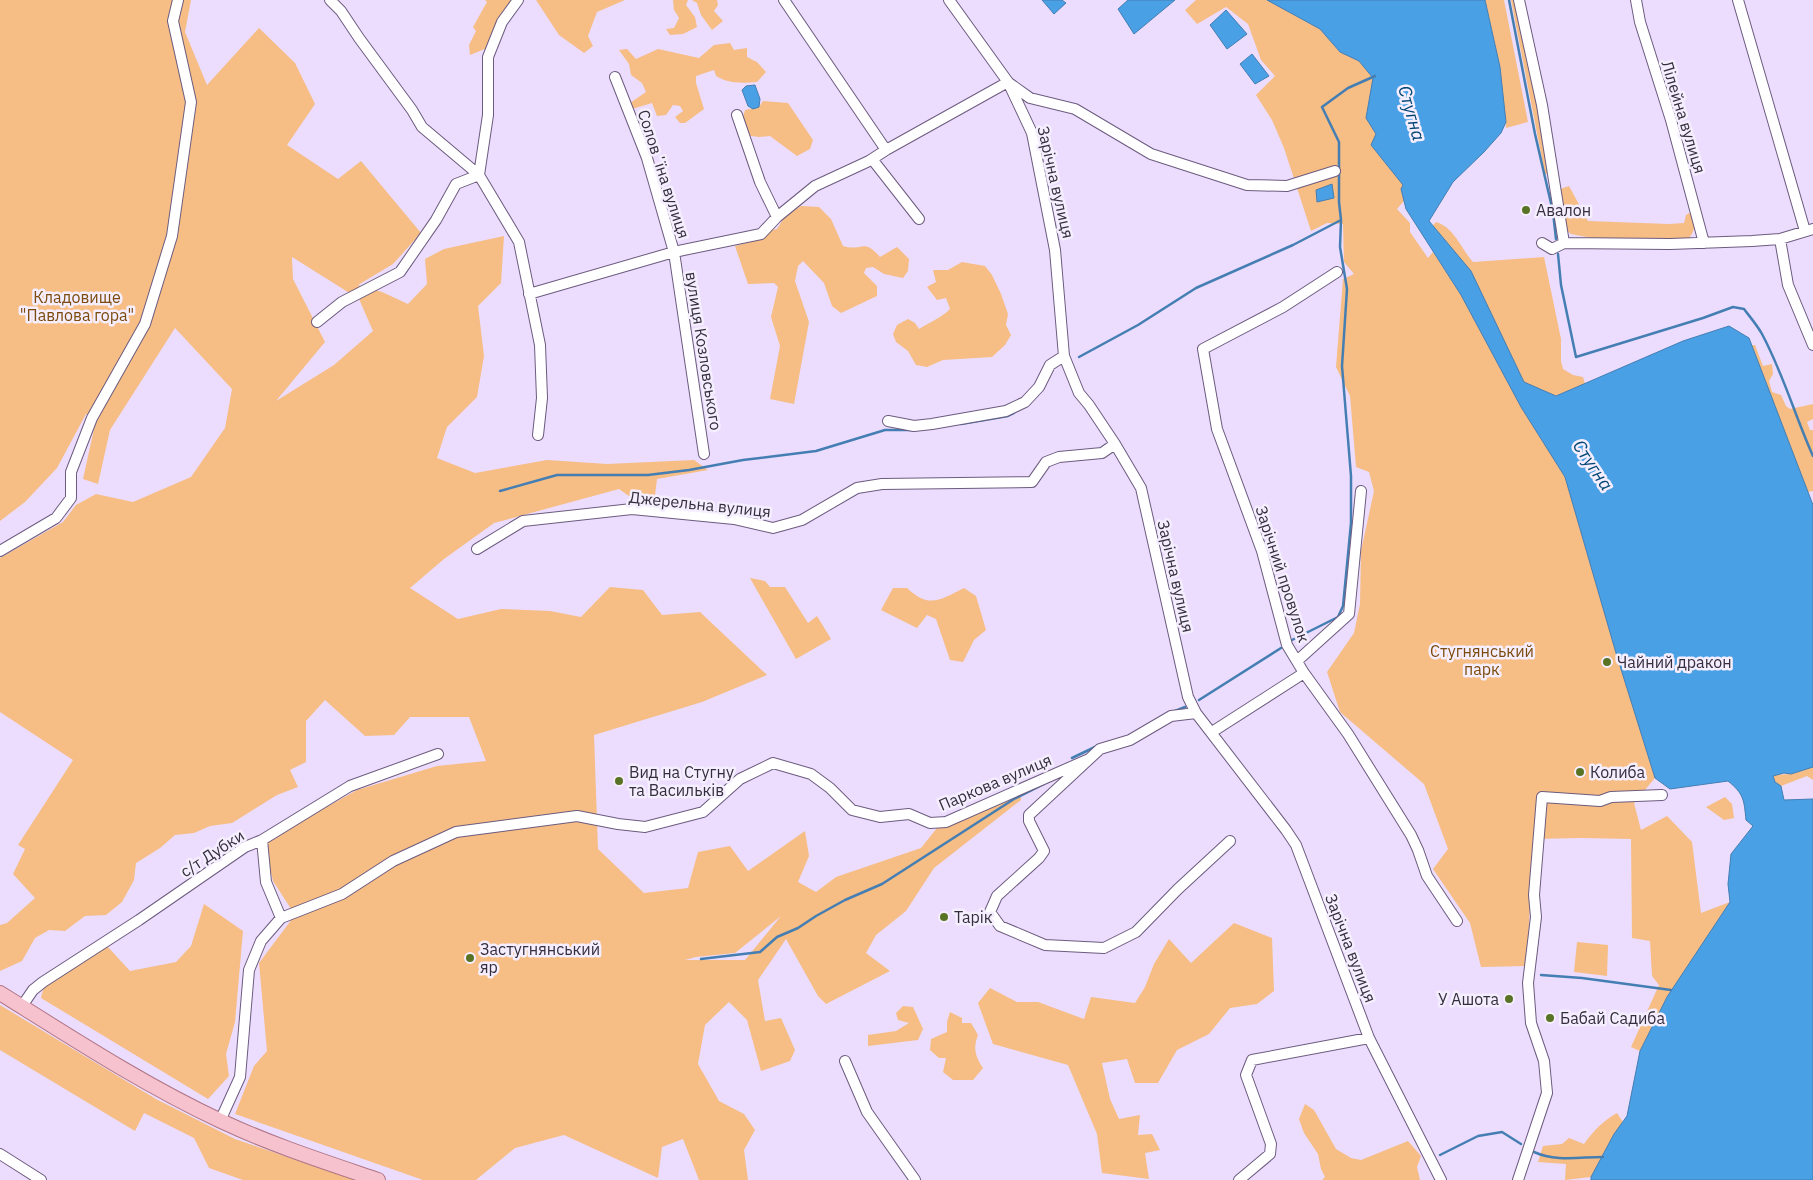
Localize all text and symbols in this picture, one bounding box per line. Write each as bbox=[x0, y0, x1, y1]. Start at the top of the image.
street label: Лілейна вулиця bbox=[1657, 58, 1711, 176]
water label: Стугна bbox=[1393, 83, 1431, 143]
street label: Соловʼїна вулиця bbox=[634, 107, 694, 241]
street label: Зарічна вулиця bbox=[1033, 124, 1079, 240]
place label: Авалон bbox=[1536, 200, 1591, 220]
marker: Авалон bbox=[1520, 204, 1532, 216]
street label: вулиця Козловського bbox=[682, 270, 726, 432]
park label: Кладовище "Павлова гора" bbox=[20, 287, 134, 325]
water label: Стугна bbox=[1568, 435, 1618, 495]
street label: Джерельна вулиця bbox=[628, 487, 772, 521]
street label: Зарічний провулок bbox=[1251, 503, 1315, 645]
street label: Зарічна вулиця bbox=[1153, 518, 1199, 634]
park label: Стугнянський парк bbox=[1430, 641, 1534, 679]
place label: Чайний дракон bbox=[1617, 652, 1732, 672]
marker: Чайний дракон bbox=[1601, 656, 1613, 668]
street label: Паркова вулиця bbox=[936, 749, 1054, 815]
place label: Вид на Стугну та Васильків bbox=[629, 762, 734, 800]
place label: Колиба bbox=[1590, 762, 1646, 782]
marker: Колиба bbox=[1574, 766, 1586, 778]
marker: Вид на Стугну та Васильків bbox=[613, 775, 625, 787]
street label: с/т Дубки bbox=[176, 825, 248, 881]
street label: Зарічна вулиця bbox=[1321, 891, 1381, 1005]
place label: Тарік bbox=[954, 907, 993, 927]
marker: Тарік bbox=[938, 911, 950, 923]
place label: Застугнянський яр bbox=[480, 939, 600, 977]
marker: Застугнянський яр bbox=[464, 952, 476, 964]
place label: У Ашота bbox=[1438, 989, 1499, 1009]
marker: У Ашота bbox=[1503, 993, 1515, 1005]
place label: Бабай Садиба bbox=[1560, 1008, 1665, 1028]
marker: Бабай Садиба bbox=[1544, 1012, 1556, 1024]

